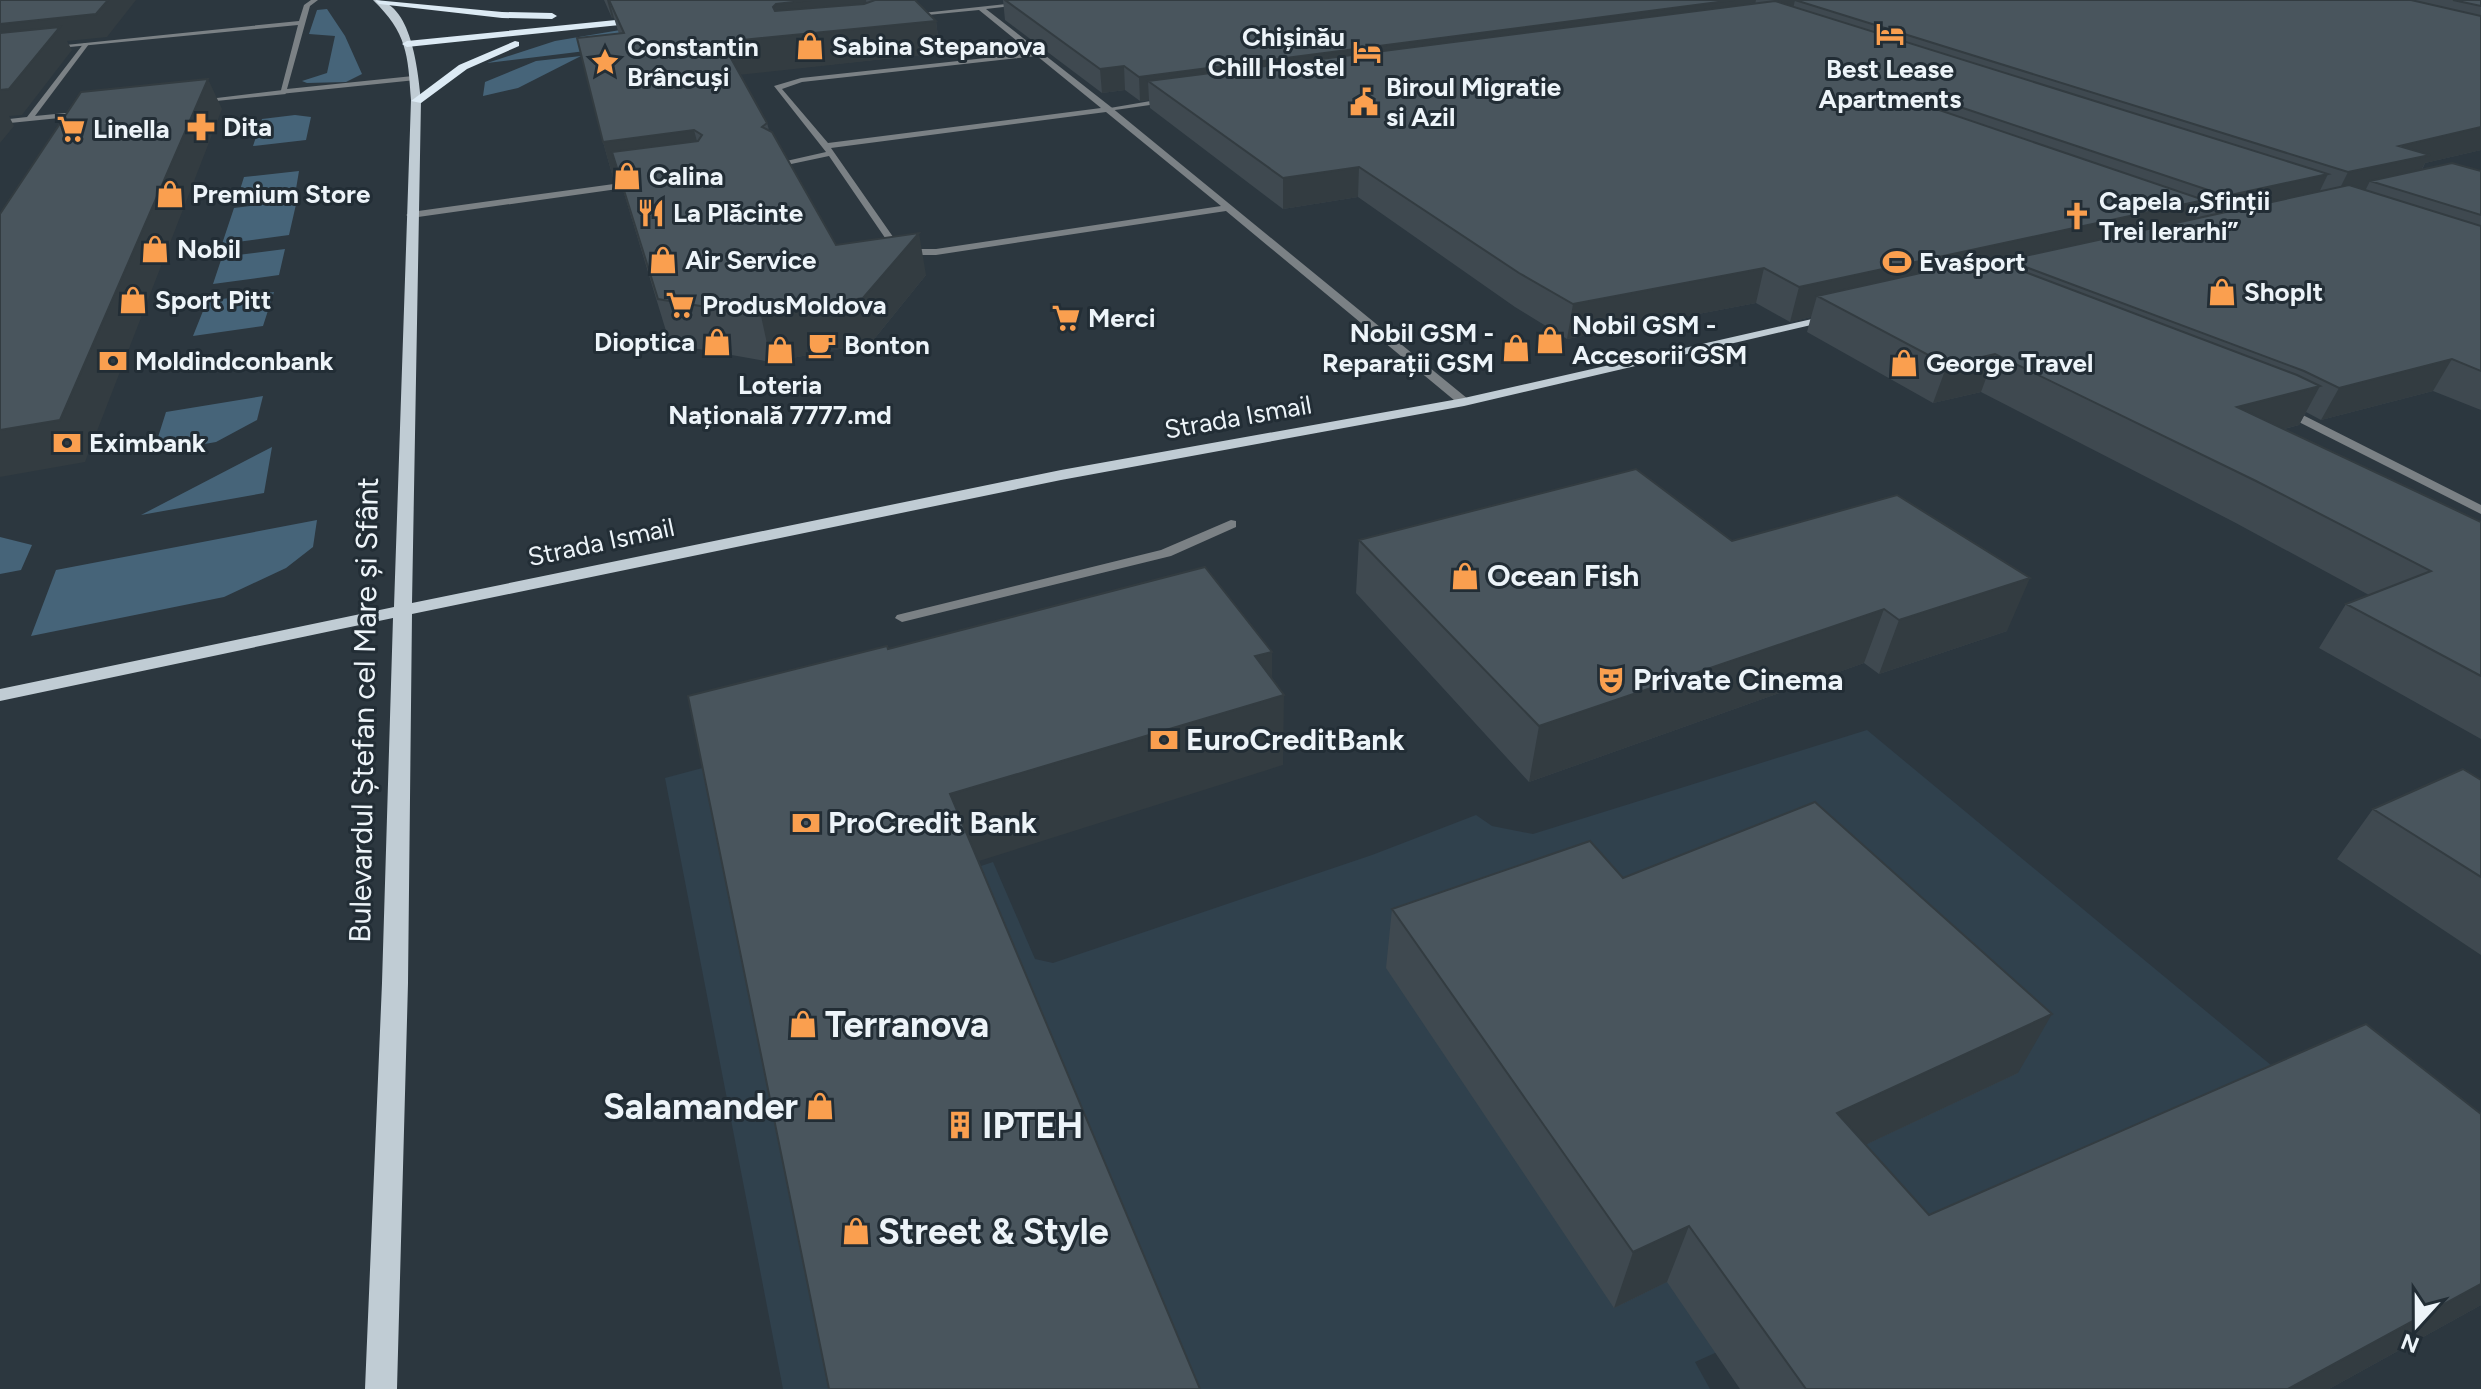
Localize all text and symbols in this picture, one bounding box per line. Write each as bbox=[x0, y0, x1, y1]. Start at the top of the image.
hotel icon: Best Lease Apartments bbox=[1875, 19, 1905, 49]
place label: Chișinău Chill Hostel bbox=[1208, 21, 1345, 83]
place label: Sabina Stepanova bbox=[832, 30, 1046, 62]
place label: Constantin Brâncuși bbox=[627, 31, 759, 93]
shop icon: Sabina Stepanova bbox=[795, 31, 825, 61]
hotel icon: Chișinău Chill Hostel bbox=[1352, 37, 1382, 67]
place icon: Constantin Brâncuși bbox=[590, 47, 620, 77]
place label: Best Lease Apartments bbox=[1819, 53, 1961, 115]
place label: Biroul Migratie si Azil bbox=[1386, 71, 1561, 133]
public building icon: Biroul Migratie si Azil bbox=[1349, 87, 1379, 117]
place label: Dita bbox=[223, 111, 272, 143]
pharmacy icon: Dita bbox=[186, 112, 216, 142]
place label: Linella bbox=[93, 113, 170, 145]
supermarket icon: Linella bbox=[56, 114, 86, 144]
place label: Calina bbox=[649, 160, 724, 192]
shop icon: Calina bbox=[612, 161, 642, 191]
place label: Premium Store bbox=[192, 178, 370, 210]
shop icon: Premium Store bbox=[155, 179, 185, 209]
place label: Capela „Sfinții Trei Ierarhi” bbox=[2099, 185, 2270, 247]
place label: La Plăcinte bbox=[673, 197, 803, 229]
restaurant icon: La Plăcinte bbox=[636, 198, 666, 228]
church icon: Capela „Sfinții Trei Ierarhi” bbox=[2062, 201, 2092, 231]
place label: Nobil bbox=[177, 233, 241, 265]
shop icon: Nobil bbox=[140, 234, 170, 264]
place label: Air Service bbox=[685, 244, 816, 276]
shop icon: Air Service bbox=[648, 245, 678, 275]
place label: Evaśport bbox=[1919, 246, 2026, 278]
sports icon: Evaśport bbox=[1882, 247, 1912, 277]
place label: ShopIt bbox=[2244, 276, 2323, 308]
shop icon: ShopIt bbox=[2207, 277, 2237, 307]
place label: Sport Pitt bbox=[155, 284, 271, 316]
shop icon: Sport Pitt bbox=[118, 285, 148, 315]
place label: ProdusMoldova bbox=[702, 289, 887, 321]
supermarket icon: ProdusMoldova bbox=[665, 290, 695, 320]
place label: Merci bbox=[1088, 302, 1156, 334]
supermarket icon: Merci bbox=[1051, 303, 1081, 333]
place label: Nobil GSM - Accesorii GSM bbox=[1572, 309, 1747, 371]
place label: Nobil GSM - Reparații GSM bbox=[1322, 317, 1494, 379]
shop icon: Nobil GSM - Accesorii GSM bbox=[1535, 325, 1565, 355]
place label: Dioptica bbox=[594, 326, 695, 358]
shop icon: Dioptica bbox=[702, 327, 732, 357]
place label: Bonton bbox=[844, 329, 930, 361]
cafe icon: Bonton bbox=[807, 330, 837, 360]
shop icon: Nobil GSM - Reparații GSM bbox=[1501, 333, 1531, 363]
shop icon: Loteria Națională 7777.md bbox=[765, 335, 795, 365]
place label: Moldindconbank bbox=[135, 345, 333, 377]
bank icon: Moldindconbank bbox=[98, 346, 128, 376]
place label: George Travel bbox=[1926, 347, 2093, 379]
shop icon: George Travel bbox=[1889, 348, 1919, 378]
place label: Loteria Națională 7777.md bbox=[668, 369, 892, 431]
street label: Strada Ismail bbox=[1162, 388, 1314, 446]
place label: Eximbank bbox=[89, 427, 206, 459]
bank icon: Eximbank bbox=[52, 428, 82, 458]
street label: Bulevardul Ștefan cel Mare și Sfânt bbox=[341, 477, 386, 943]
street label: Strada Ismail bbox=[525, 511, 677, 573]
place label: Ocean Fish bbox=[1487, 557, 1639, 594]
shop icon: Ocean Fish bbox=[1450, 561, 1480, 591]
place label: Private Cinema bbox=[1633, 661, 1843, 698]
theatre icon: Private Cinema bbox=[1596, 665, 1626, 695]
place label: EuroCreditBank bbox=[1186, 721, 1405, 758]
bank icon: EuroCreditBank bbox=[1149, 725, 1179, 755]
place label: ProCredit Bank bbox=[828, 804, 1037, 841]
bank icon: ProCredit Bank bbox=[791, 808, 821, 838]
place label: Terranova bbox=[825, 1003, 989, 1046]
shop icon: Terranova bbox=[788, 1009, 818, 1039]
place label: Salamander bbox=[603, 1085, 798, 1128]
shop icon: Salamander bbox=[805, 1091, 835, 1121]
place label: IPTEH bbox=[982, 1104, 1083, 1147]
building icon: IPTEH bbox=[945, 1110, 975, 1140]
place label: Street & Style bbox=[878, 1210, 1109, 1253]
shop icon: Street & Style bbox=[841, 1216, 871, 1246]
north arrow bbox=[2377, 1285, 2457, 1365]
text: N bbox=[2397, 1328, 2423, 1359]

